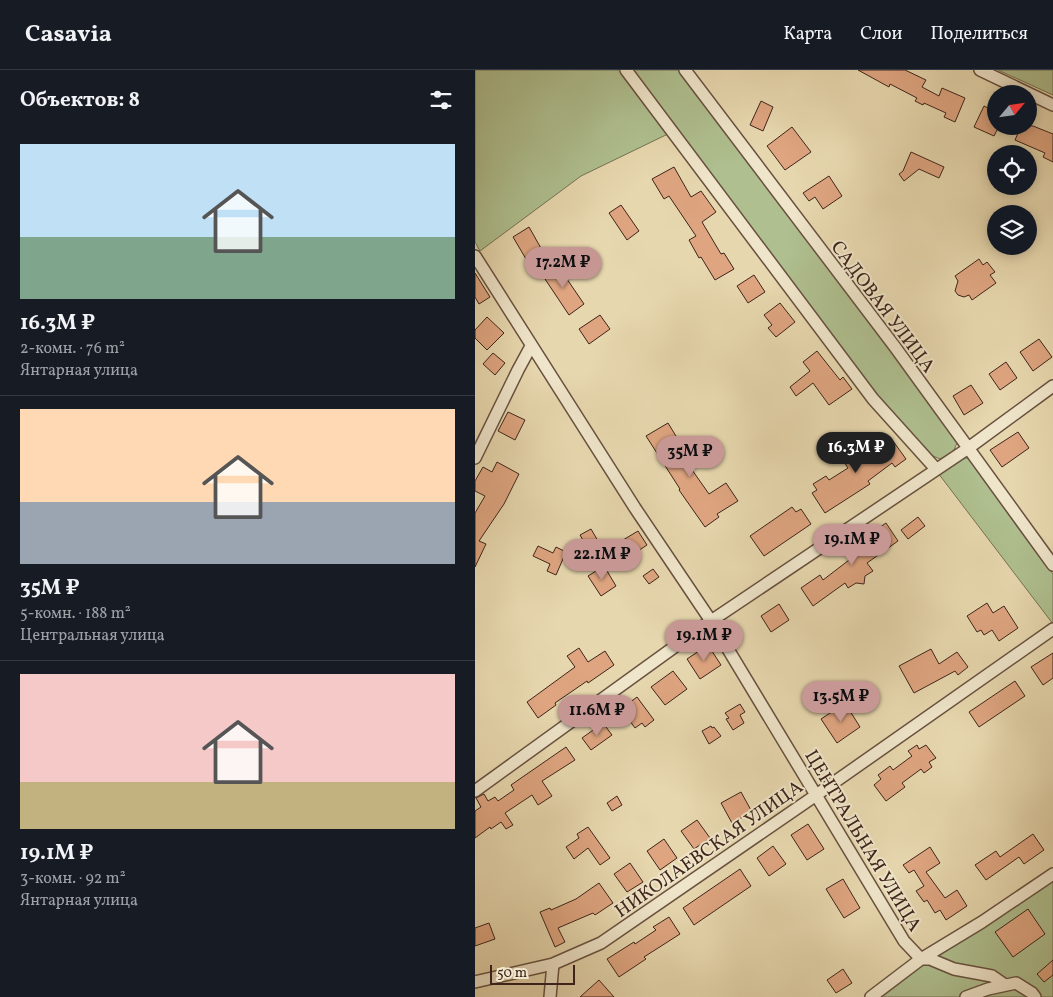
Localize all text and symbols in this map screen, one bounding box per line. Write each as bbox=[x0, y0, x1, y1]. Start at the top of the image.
text: Casavia bbox=[25, 18, 112, 52]
text: Карта bbox=[784, 22, 832, 47]
text: Слои bbox=[860, 22, 902, 47]
text: Поделиться bbox=[930, 22, 1028, 47]
north arrow bbox=[987, 85, 1037, 135]
map controls bbox=[987, 85, 1037, 255]
text: Объектов: 8 bbox=[20, 86, 140, 115]
icon: filters bbox=[427, 86, 455, 114]
button: locate bbox=[987, 145, 1037, 195]
icon: home bbox=[193, 176, 283, 266]
button: layers bbox=[987, 205, 1037, 255]
street label: САДОВАЯ УЛИЦА bbox=[824, 236, 941, 379]
pin: 17.2M ₽ bbox=[517, 246, 609, 289]
text: 17.2M ₽ bbox=[536, 252, 590, 274]
text: 16.3M ₽ bbox=[20, 309, 95, 338]
text: 2-комн. · 76 m² bbox=[20, 338, 125, 360]
text: Янтарная улица bbox=[20, 360, 138, 382]
pin: 16.3M ₽ bbox=[810, 432, 902, 474]
pin: 35M ₽ bbox=[655, 436, 725, 478]
text: 16.3M ₽ bbox=[827, 437, 885, 459]
text: 35M ₽ bbox=[667, 441, 713, 463]
icon: home bbox=[193, 442, 283, 532]
pin: 19.1M ₽ bbox=[806, 524, 898, 566]
text: 19.1M ₽ bbox=[824, 529, 880, 551]
pin: 22.1M ₽ bbox=[556, 538, 648, 581]
text: 22.1M ₽ bbox=[573, 544, 631, 566]
text: 35M ₽ bbox=[20, 574, 80, 603]
text: 5-комн. · 188 m² bbox=[20, 603, 131, 625]
pin: 19.1M ₽ bbox=[658, 620, 750, 662]
text: Центральная улица bbox=[20, 625, 165, 647]
text: 19.1M ₽ bbox=[676, 625, 732, 647]
pin: 13.5M ₽ bbox=[795, 680, 887, 723]
text: 13.5M ₽ bbox=[813, 686, 869, 708]
pin: 11.6M ₽ bbox=[551, 694, 643, 737]
text: 11.6M ₽ bbox=[569, 700, 625, 722]
icon: home bbox=[193, 707, 283, 797]
street label: ЦЕНТРАЛЬНАЯ УЛИЦА bbox=[798, 745, 927, 937]
street label: НИКОЛАЕВСКАЯ УЛИЦА bbox=[610, 775, 808, 925]
text: 19.1M ₽ bbox=[20, 839, 93, 868]
text: 3-комн. · 92 m² bbox=[20, 868, 126, 890]
text: Янтарная улица bbox=[20, 890, 138, 912]
scale bar bbox=[490, 962, 575, 985]
text: 50 m bbox=[497, 964, 527, 983]

